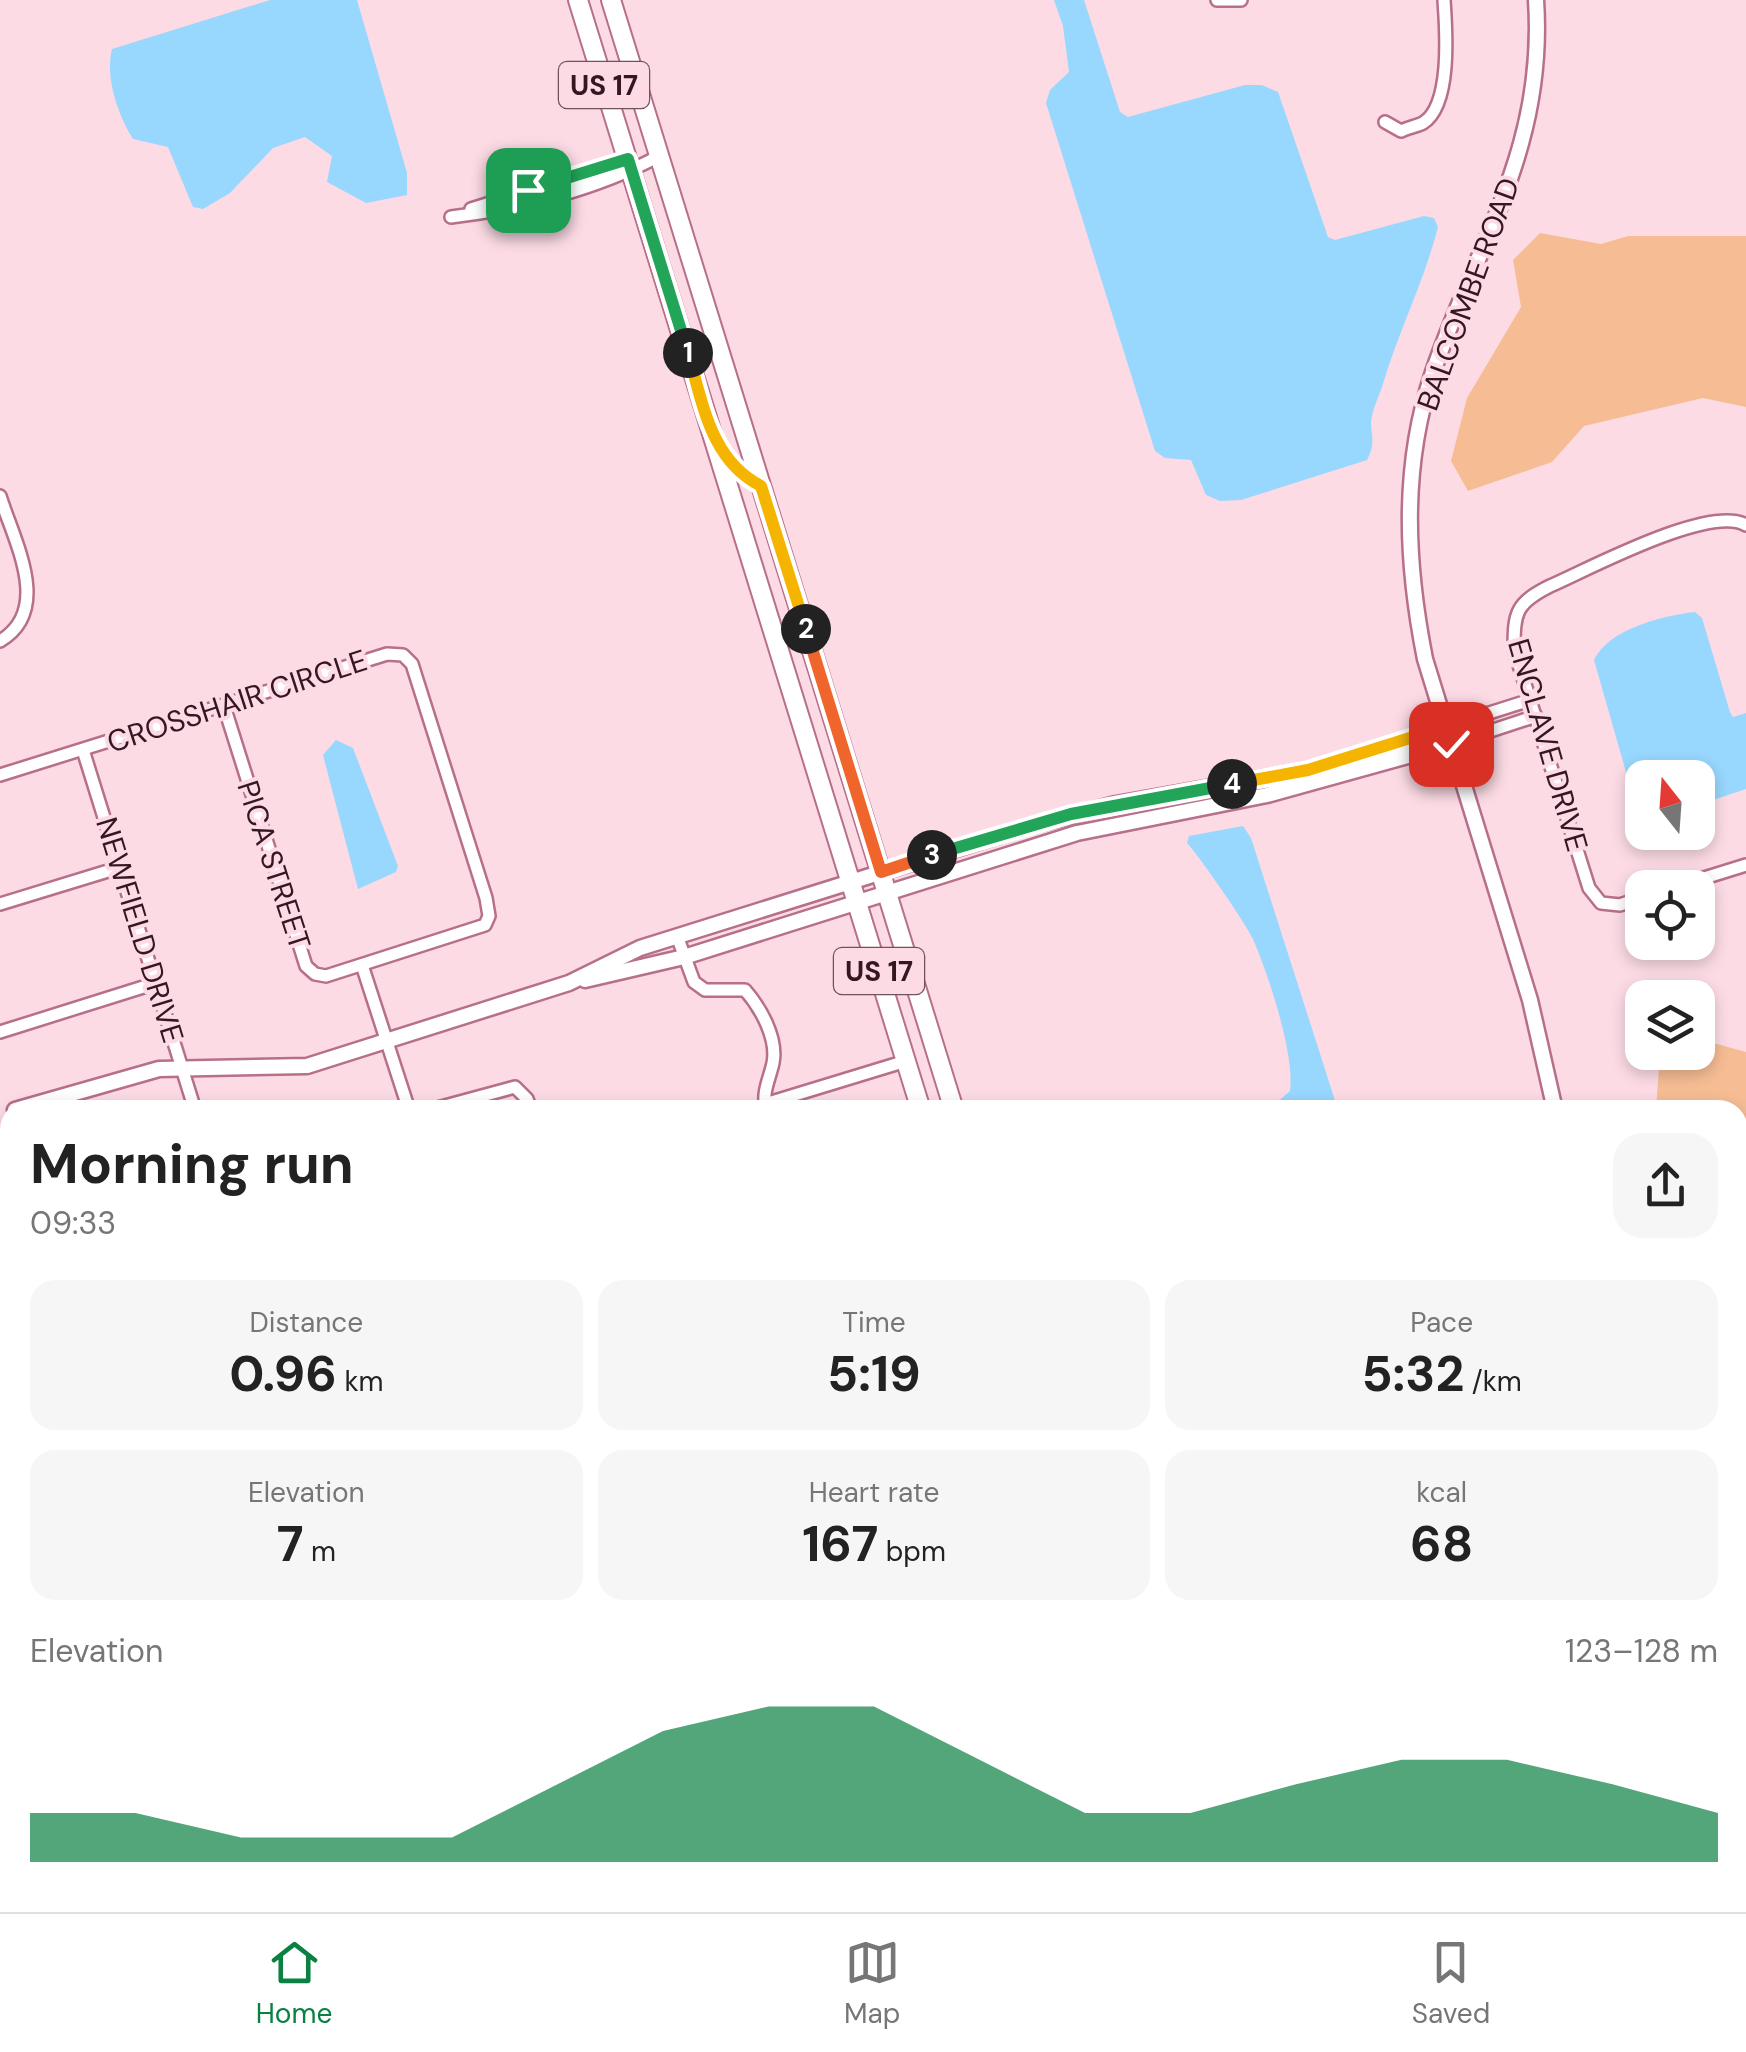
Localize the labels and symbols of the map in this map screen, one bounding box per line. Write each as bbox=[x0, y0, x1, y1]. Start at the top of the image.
road number: US 17 bbox=[559, 62, 649, 108]
pin bbox=[486, 148, 571, 233]
street label: BALCOMBE ROAD bbox=[1408, 172, 1528, 416]
pin: 1 bbox=[663, 328, 713, 378]
pin: 2 bbox=[781, 604, 831, 654]
street label: ENCLAVE DRIVE bbox=[1499, 634, 1597, 856]
street label: CROSSHAIR CIRCLE bbox=[102, 641, 372, 761]
pin bbox=[1409, 702, 1494, 787]
pin: 4 bbox=[1207, 759, 1257, 809]
north arrow bbox=[1625, 760, 1715, 850]
street label: PICA STREET bbox=[228, 775, 320, 955]
street label: NEWFIELD DRIVE bbox=[87, 813, 193, 1047]
pin: 3 bbox=[907, 830, 957, 880]
road number: US 17 bbox=[834, 948, 924, 994]

